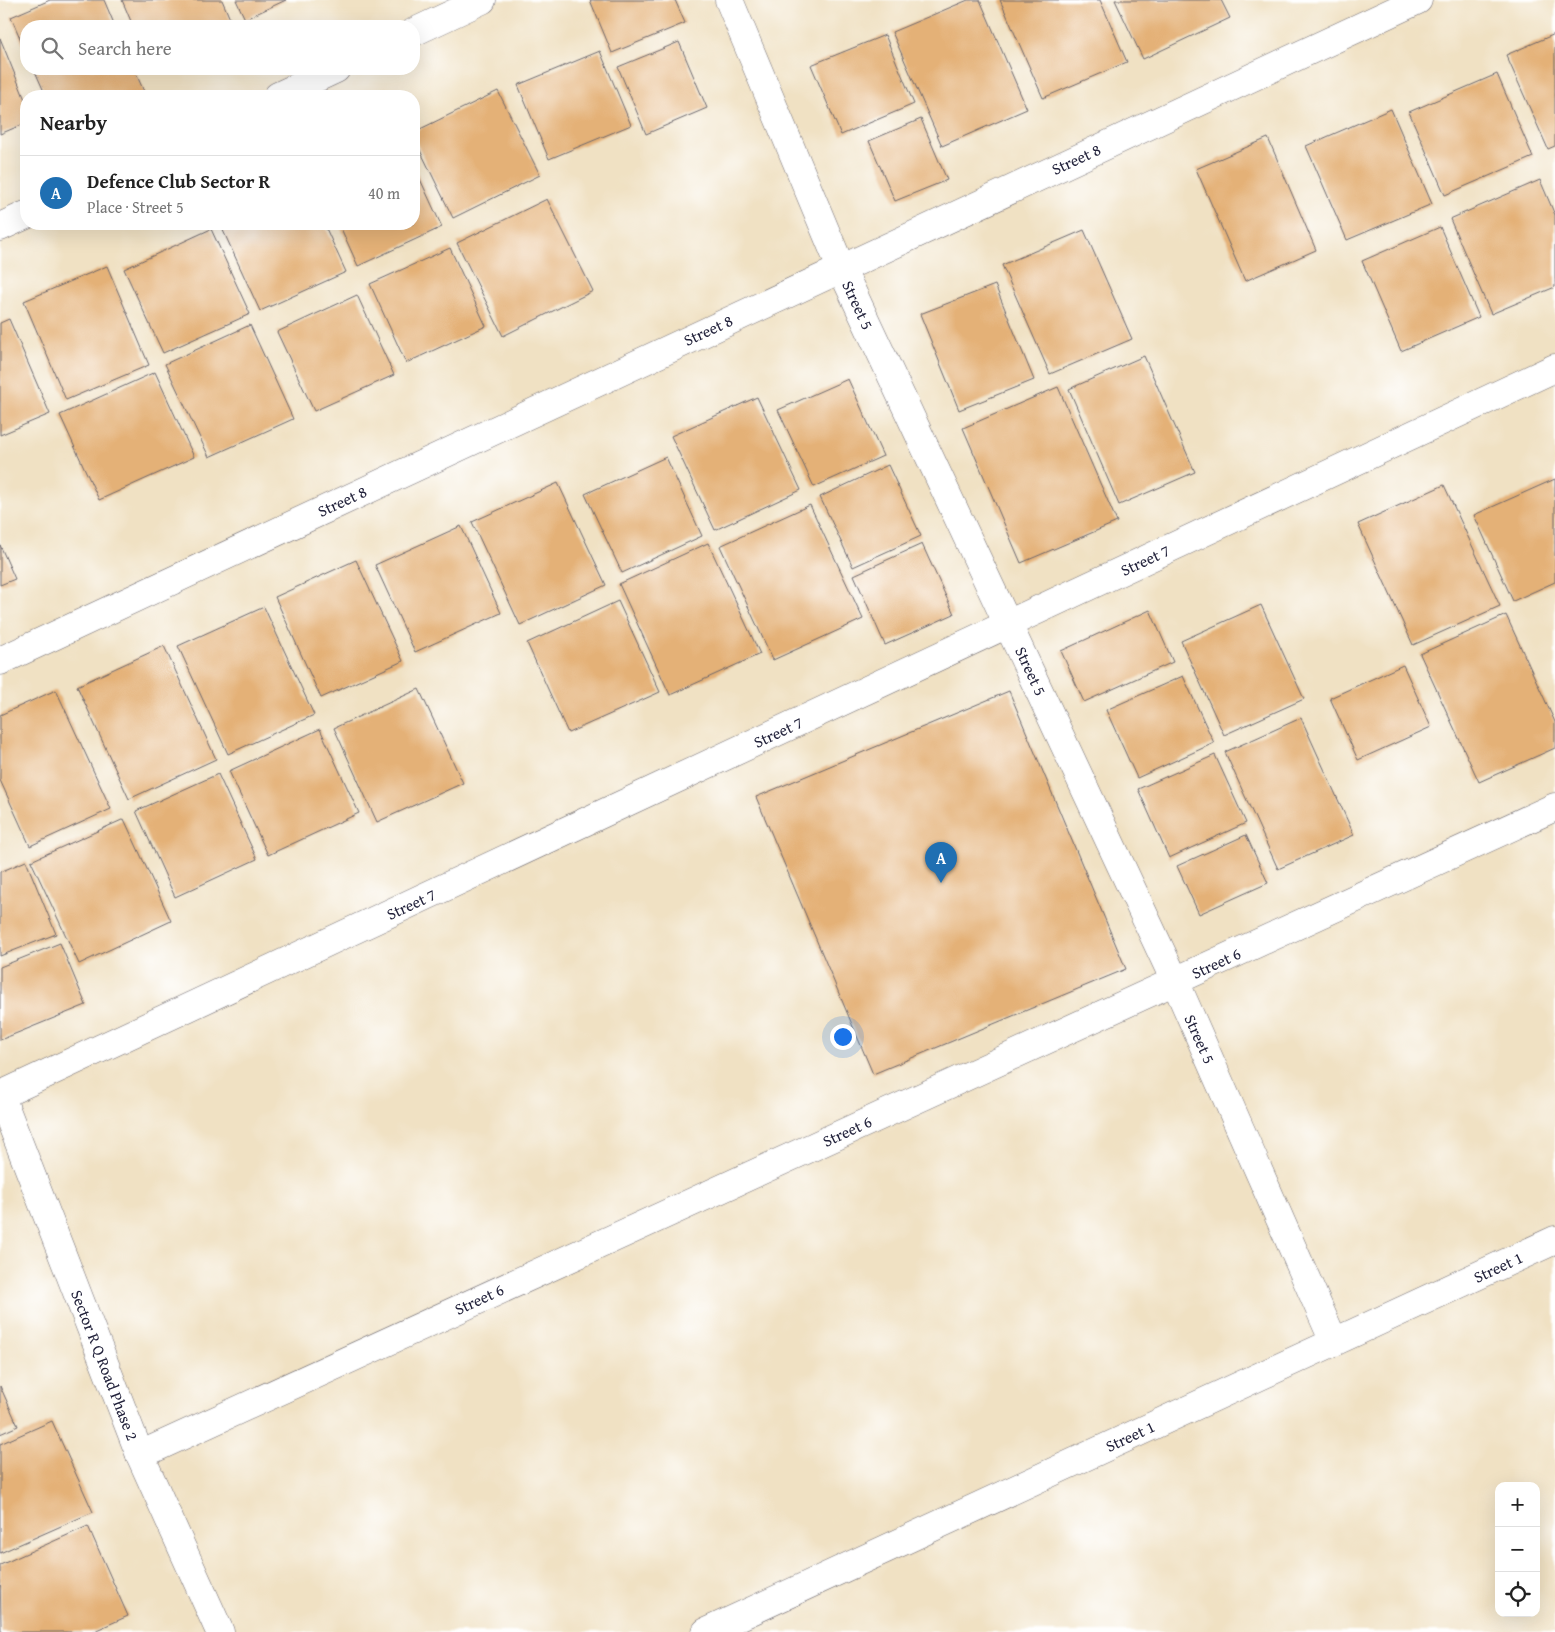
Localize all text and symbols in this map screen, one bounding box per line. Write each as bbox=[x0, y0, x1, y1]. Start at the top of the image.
search box bbox=[20, 20, 420, 75]
icon: search bbox=[38, 34, 66, 62]
text: Search here bbox=[78, 34, 172, 62]
text: Nearby bbox=[40, 107, 107, 138]
street label: Street 8 bbox=[1047, 137, 1105, 181]
text: Defence Club Sector R bbox=[87, 167, 270, 195]
text: A bbox=[51, 181, 61, 205]
text: 40 m bbox=[368, 181, 400, 205]
text: Place · Street 5 bbox=[87, 195, 184, 219]
street label: Street 5 bbox=[836, 276, 880, 334]
street label: Street 8 bbox=[679, 308, 737, 352]
street label: Street 8 bbox=[313, 479, 371, 523]
street label: Street 7 bbox=[1116, 538, 1174, 582]
street label: Street 5 bbox=[1009, 642, 1053, 700]
street label: Street 7 bbox=[749, 710, 807, 754]
pin: A bbox=[925, 842, 957, 883]
street label: Street 7 bbox=[382, 882, 440, 926]
street label: Street 6 bbox=[1187, 941, 1245, 985]
street label: Street 5 bbox=[1179, 1011, 1221, 1067]
your location bbox=[830, 1024, 856, 1050]
street label: Street 6 bbox=[818, 1109, 876, 1153]
street label: Street 1 bbox=[1469, 1245, 1527, 1289]
street label: Street 6 bbox=[450, 1277, 508, 1321]
street label: Sector R Q Road Phase 2 bbox=[65, 1286, 145, 1444]
street label: Street 1 bbox=[1101, 1414, 1159, 1458]
map controls bbox=[1495, 1482, 1540, 1617]
button: + bbox=[1495, 1482, 1540, 1527]
button: − bbox=[1495, 1527, 1540, 1572]
button: locate bbox=[1495, 1572, 1540, 1617]

